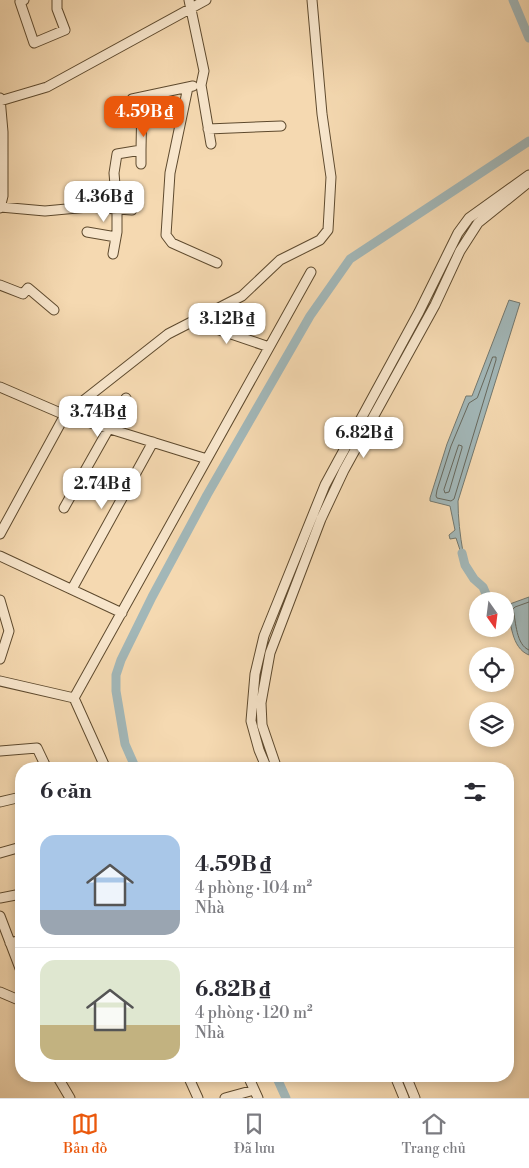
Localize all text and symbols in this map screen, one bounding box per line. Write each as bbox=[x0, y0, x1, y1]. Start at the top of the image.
pin: 4.59B ₫ bbox=[98, 96, 190, 138]
text: 4.59B ₫ bbox=[115, 102, 173, 122]
pin: 4.36B ₫ bbox=[58, 180, 150, 223]
text: 4.36B ₫ bbox=[75, 187, 133, 207]
pin: 3.12B ₫ bbox=[181, 302, 273, 345]
text: 3.12B ₫ bbox=[200, 309, 254, 329]
pin: 3.74B ₫ bbox=[52, 396, 144, 438]
text: 3.74B ₫ bbox=[70, 402, 126, 422]
pin: 6.82B ₫ bbox=[318, 416, 410, 459]
text: 6.82B ₫ bbox=[335, 423, 393, 443]
pin: 2.74B ₫ bbox=[56, 468, 148, 510]
text: 2.74B ₫ bbox=[74, 474, 130, 494]
north arrow bbox=[469, 592, 514, 638]
map controls bbox=[469, 592, 514, 747]
button: locate bbox=[469, 647, 514, 692]
button: layers bbox=[469, 702, 514, 747]
icon: filters bbox=[461, 778, 489, 806]
text: 6 căn bbox=[40, 779, 92, 805]
text: 4.59B ₫ bbox=[195, 852, 271, 878]
icon: home bbox=[80, 855, 140, 915]
text: 4 phòng · 104 m² bbox=[195, 878, 312, 898]
text: Nhà bbox=[195, 898, 225, 918]
text: 6.82B ₫ bbox=[195, 977, 270, 1003]
icon: home bbox=[80, 980, 140, 1040]
text: 4 phòng · 120 m² bbox=[195, 1003, 313, 1023]
text: Nhà bbox=[195, 1023, 225, 1043]
tab: Bản đồ bbox=[63, 1110, 107, 1158]
tab: Đã lưu bbox=[234, 1110, 275, 1158]
tab: Trang chủ bbox=[402, 1110, 466, 1158]

